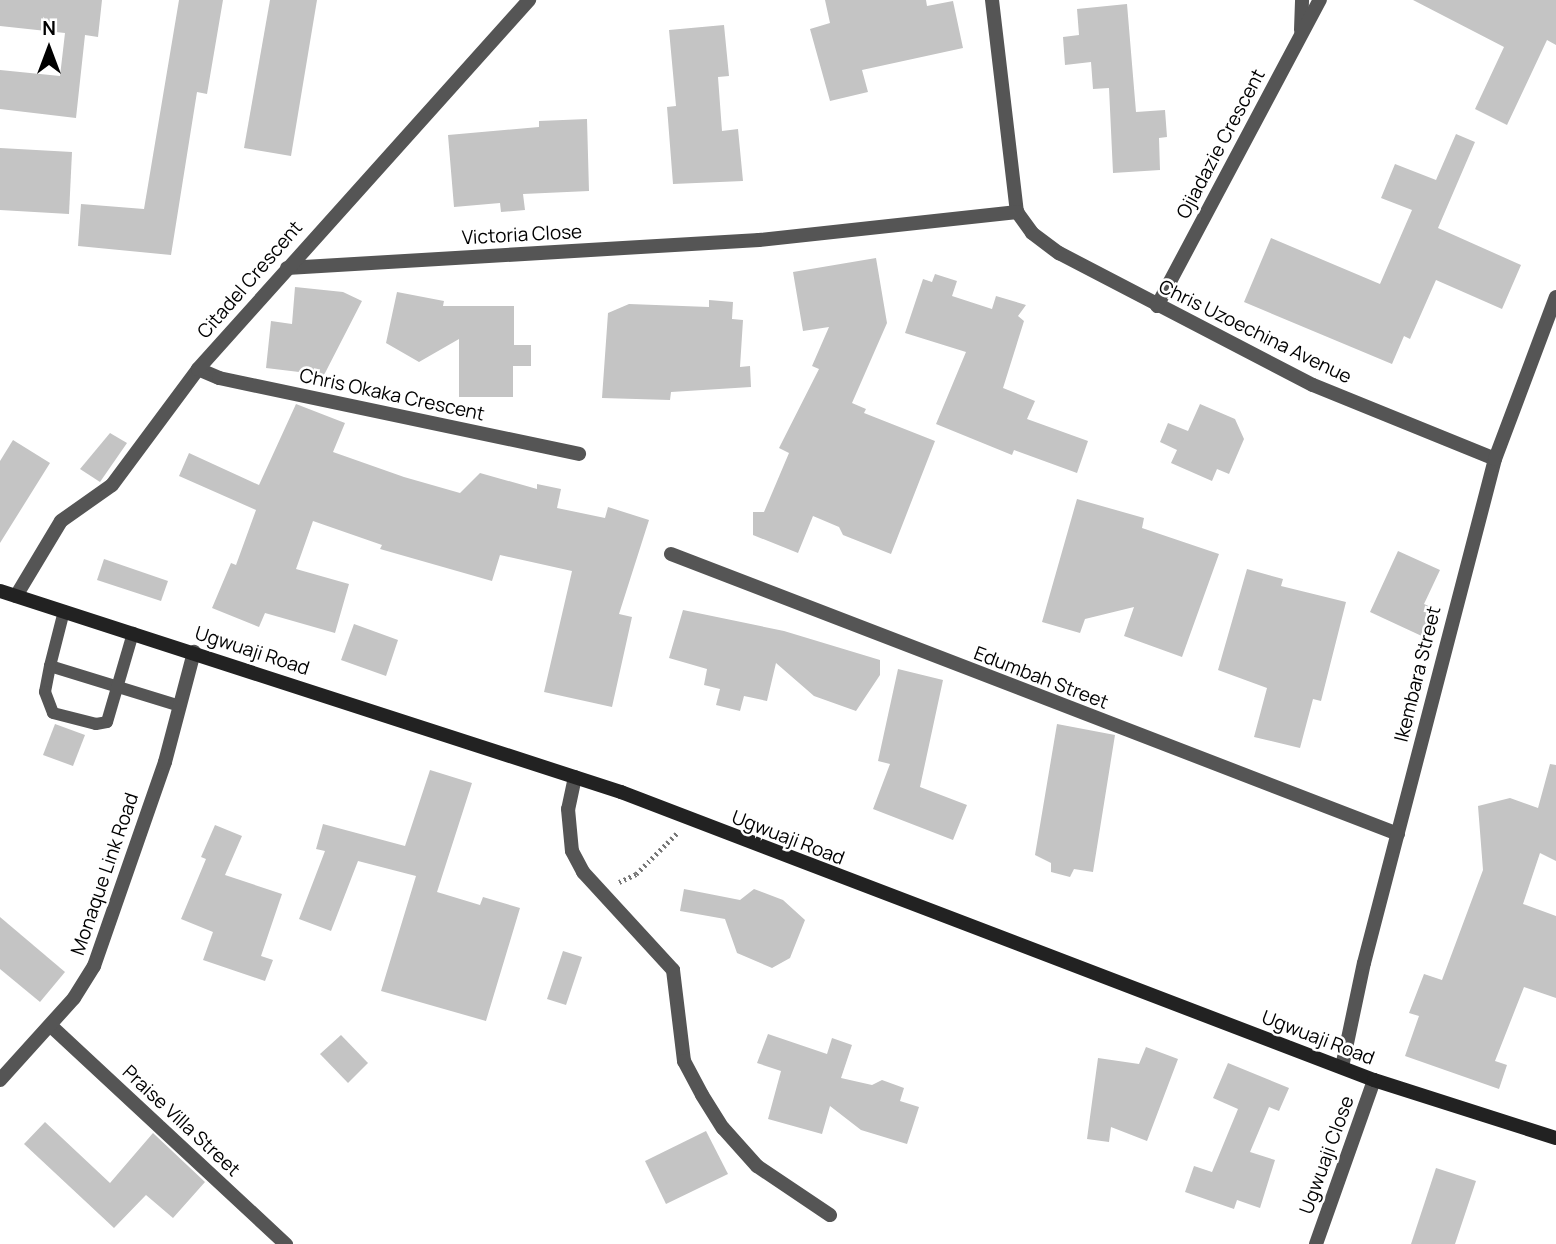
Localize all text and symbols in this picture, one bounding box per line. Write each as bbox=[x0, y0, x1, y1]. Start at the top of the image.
north arrow bbox=[14, 14, 84, 84]
text: N bbox=[42, 15, 56, 41]
street label: Ojiadazie Crescent bbox=[1172, 65, 1270, 223]
street label: Citadel Crescent bbox=[193, 217, 307, 343]
street label: Victoria Close bbox=[461, 220, 583, 250]
street label: Chris Uzoechina Avenue bbox=[1155, 275, 1355, 389]
street label: Chris Okaka Crescent bbox=[297, 364, 487, 426]
street label: Ikembara Street bbox=[1390, 604, 1446, 744]
street label: Ugwuaji Road bbox=[192, 622, 312, 680]
street label: Edumbah Street bbox=[971, 642, 1111, 714]
street label: Monaque Link Road bbox=[67, 790, 143, 958]
street label: Ugwuaji Road bbox=[728, 806, 848, 870]
street label: Ugwuaji Road bbox=[1258, 1006, 1378, 1070]
street label: Praise Villa Street bbox=[118, 1061, 244, 1181]
street label: Ugwuaji Close bbox=[1295, 1093, 1359, 1217]

